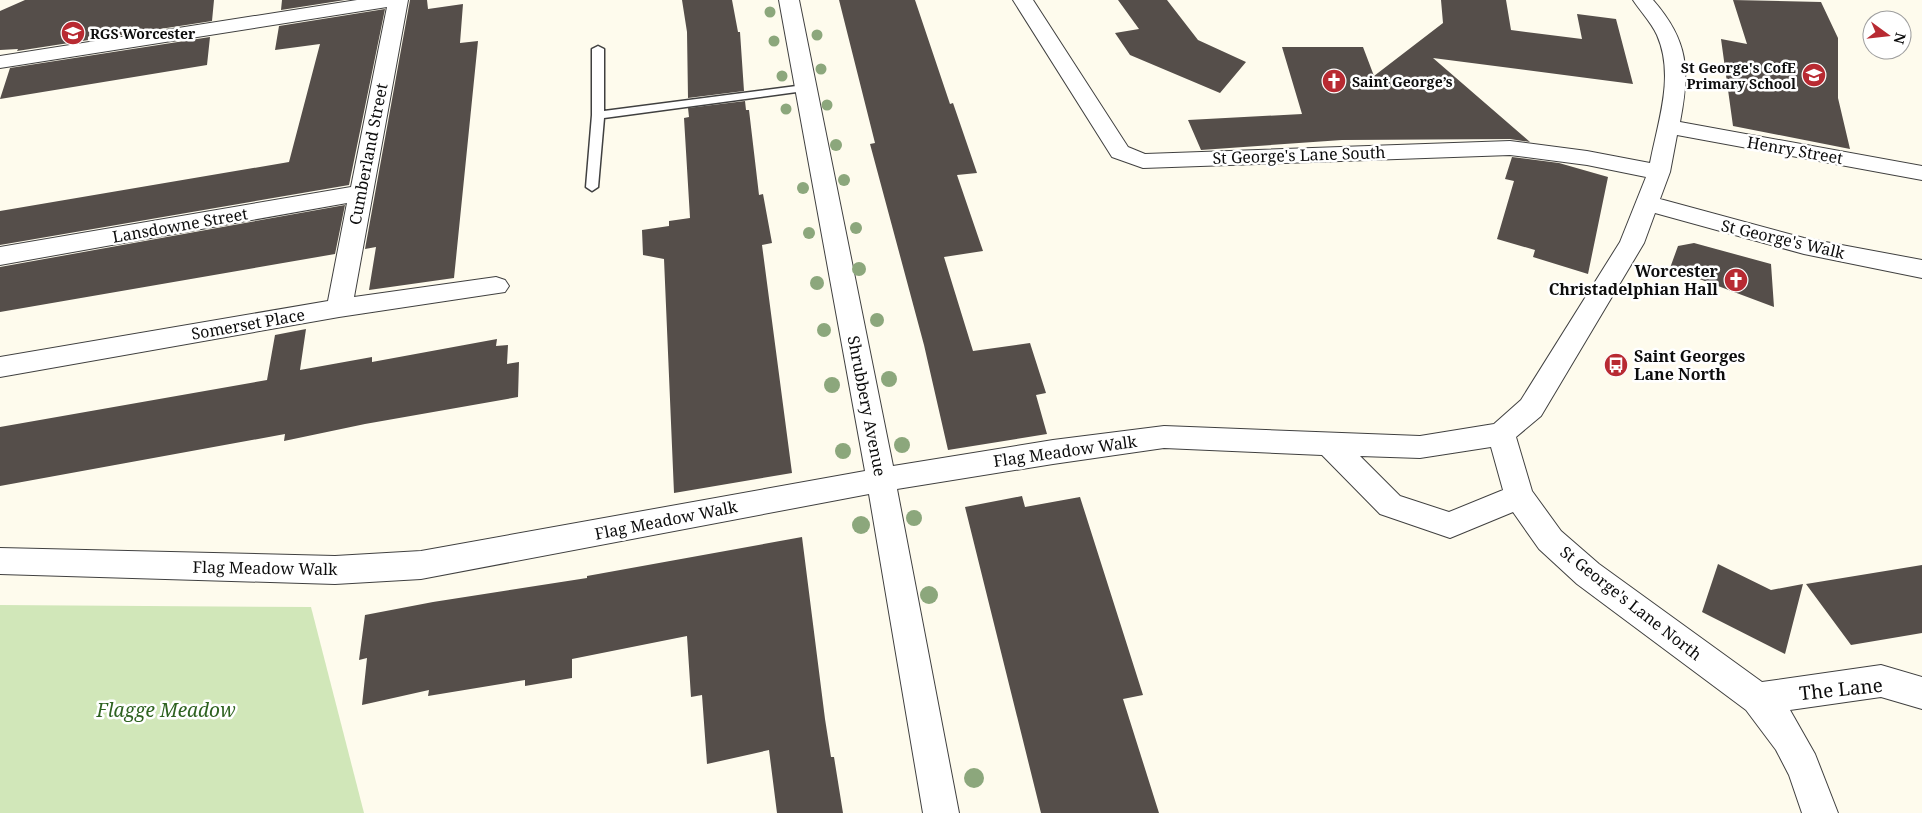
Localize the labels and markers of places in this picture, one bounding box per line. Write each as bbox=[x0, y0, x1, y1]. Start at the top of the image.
school or university icon: RGS Worcester bbox=[60, 20, 86, 46]
place label: RGS Worcester bbox=[90, 24, 196, 43]
place label: St George's CofE Primary School bbox=[1681, 58, 1796, 93]
school or university icon: St George's CofE Primary School bbox=[1801, 62, 1827, 88]
church icon: Saint George’s bbox=[1321, 68, 1347, 94]
place label: Saint George’s bbox=[1352, 72, 1453, 91]
place label: Worcester Christadelphian Hall bbox=[1549, 260, 1719, 300]
church icon: Worcester Christadelphian Hall bbox=[1723, 267, 1749, 293]
place label: Saint Georges Lane North bbox=[1634, 345, 1746, 385]
bus stop icon: Saint Georges Lane North bbox=[1603, 352, 1629, 378]

